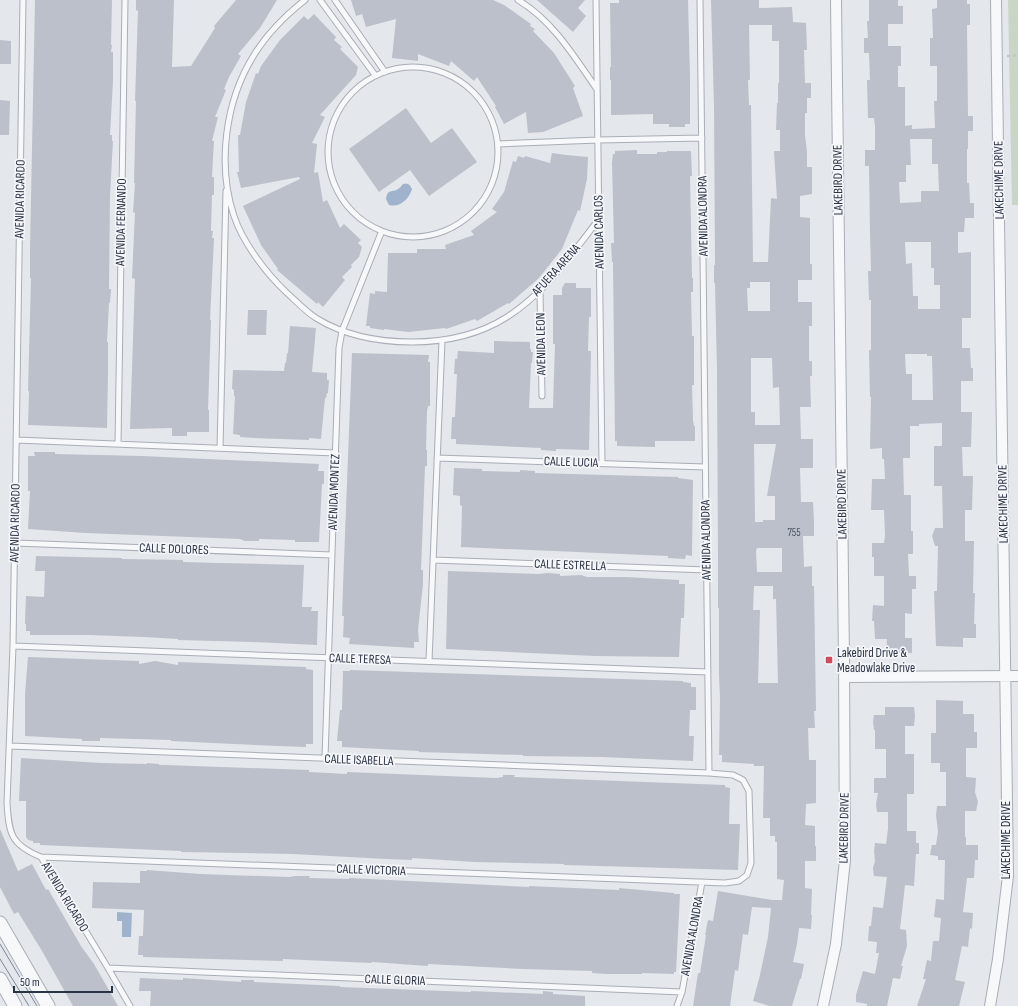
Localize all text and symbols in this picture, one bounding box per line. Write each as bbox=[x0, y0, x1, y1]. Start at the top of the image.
street label: LAKECHIME DRIVE bbox=[990, 141, 1008, 219]
street label: LAKEBIRD DRIVE bbox=[829, 144, 847, 216]
street label: AVENIDA RICARDO bbox=[11, 159, 29, 240]
street label: AVENIDA ALONDRA bbox=[694, 175, 712, 257]
street label: AVENIDA FERNANDO bbox=[112, 178, 130, 267]
street label: AVENIDA CARLOS bbox=[590, 194, 608, 270]
street label: AFUERA ARENA bbox=[528, 240, 584, 300]
street label: AVENIDA LEON bbox=[532, 313, 550, 376]
street label: AVENIDA MONTEZ bbox=[325, 453, 343, 531]
street label: CALLE LUCIA bbox=[543, 453, 599, 471]
street label: LAKECHIME DRIVE bbox=[994, 465, 1012, 543]
street label: LAKEBIRD DRIVE bbox=[833, 468, 851, 540]
street label: AVENIDA RICARDO bbox=[6, 483, 24, 564]
street label: AVENIDA ALONDRA bbox=[697, 499, 715, 581]
house number: 755 bbox=[787, 526, 801, 539]
street label: CALLE DOLORES bbox=[139, 540, 210, 558]
street label: CALLE ESTRELLA bbox=[534, 556, 607, 574]
place label: Lakebird Drive & Meadowlake Drive bbox=[837, 645, 915, 676]
street label: CALLE TERESA bbox=[329, 650, 392, 668]
marker: Lakebird Drive & Meadowlake Drive bbox=[824, 655, 834, 665]
street label: CALLE ISABELLA bbox=[324, 751, 394, 769]
street label: LAKEBIRD DRIVE bbox=[835, 792, 853, 864]
street label: LAKECHIME DRIVE bbox=[998, 801, 1014, 879]
street label: AVENIDA RICARDO bbox=[37, 858, 92, 935]
street label: CALLE VICTORIA bbox=[336, 861, 406, 879]
street label: AVENIDA ALONDRA bbox=[677, 895, 707, 978]
scale bar bbox=[14, 968, 112, 994]
street label: CALLE GLORIA bbox=[364, 971, 426, 989]
text: 50 m bbox=[20, 975, 40, 990]

